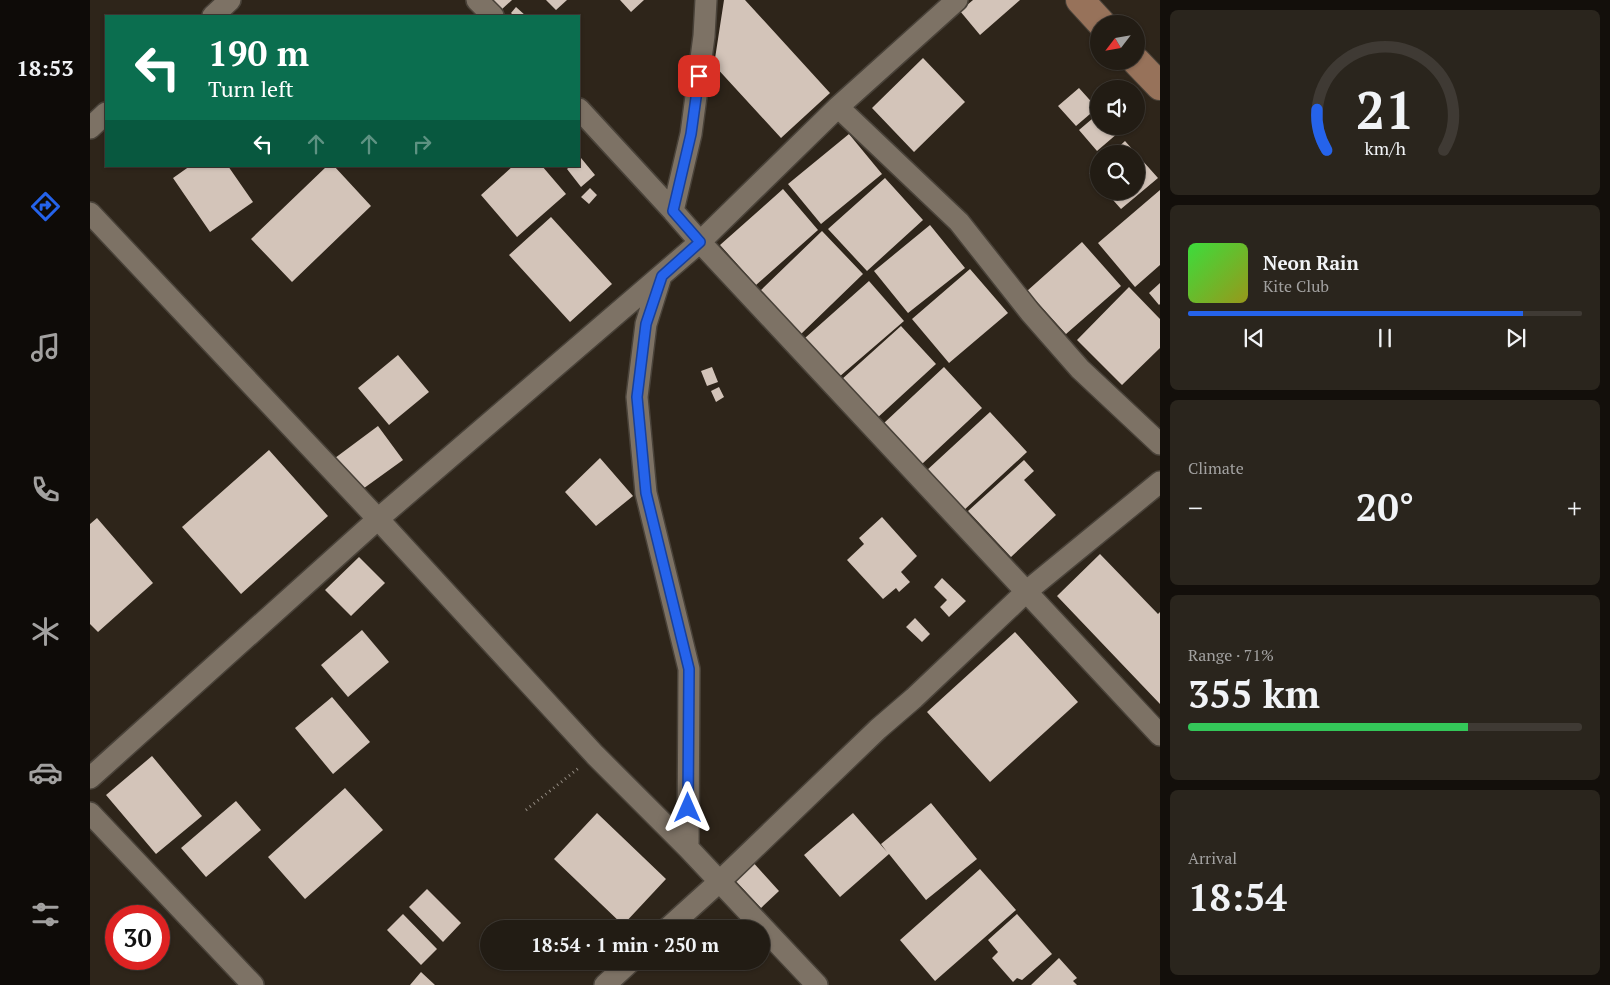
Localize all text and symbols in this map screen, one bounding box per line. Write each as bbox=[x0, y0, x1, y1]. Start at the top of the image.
north arrow bbox=[1090, 15, 1145, 70]
map controls bbox=[1090, 15, 1145, 200]
text: 190 m bbox=[208, 30, 309, 76]
icon: left bbox=[125, 35, 190, 100]
text: 18:53 bbox=[16, 53, 74, 82]
pin bbox=[678, 55, 720, 97]
icon: arrive bbox=[685, 62, 713, 90]
text: Turn left bbox=[208, 74, 294, 103]
text: 21 bbox=[1356, 75, 1414, 144]
button: sound bbox=[1090, 80, 1145, 135]
icon: left bbox=[249, 130, 277, 158]
icon: ahead bbox=[302, 130, 330, 158]
icon: ahead bbox=[355, 130, 383, 158]
icon: right bbox=[408, 130, 436, 158]
text: km/h bbox=[1364, 136, 1406, 160]
button: search bbox=[1090, 145, 1145, 200]
icon: directions bbox=[28, 189, 63, 224]
text: Neon Rain bbox=[1263, 250, 1359, 275]
text: Kite Club bbox=[1263, 275, 1329, 297]
icon: previous bbox=[1240, 324, 1268, 352]
icon: pause bbox=[1371, 324, 1399, 352]
icon: next bbox=[1502, 324, 1530, 352]
icon: music bbox=[28, 330, 63, 365]
text: Climate bbox=[1188, 457, 1244, 479]
icon: phone bbox=[28, 472, 63, 507]
text: 20° bbox=[1356, 482, 1414, 532]
text: − bbox=[1188, 489, 1203, 526]
text: + bbox=[1567, 489, 1582, 526]
icon: climate bbox=[28, 614, 63, 649]
text: Range · 71% bbox=[1188, 644, 1274, 666]
text: 355 km bbox=[1188, 669, 1320, 719]
icon: car bbox=[28, 755, 63, 790]
position arrow bbox=[661, 781, 713, 833]
text: Arrival bbox=[1188, 847, 1237, 869]
text: 18:54 bbox=[1188, 872, 1287, 922]
icon: filters bbox=[28, 897, 63, 932]
speed limit sign: 30 bbox=[105, 905, 170, 970]
text: 18:54 · 1 min · 250 m bbox=[531, 932, 719, 957]

